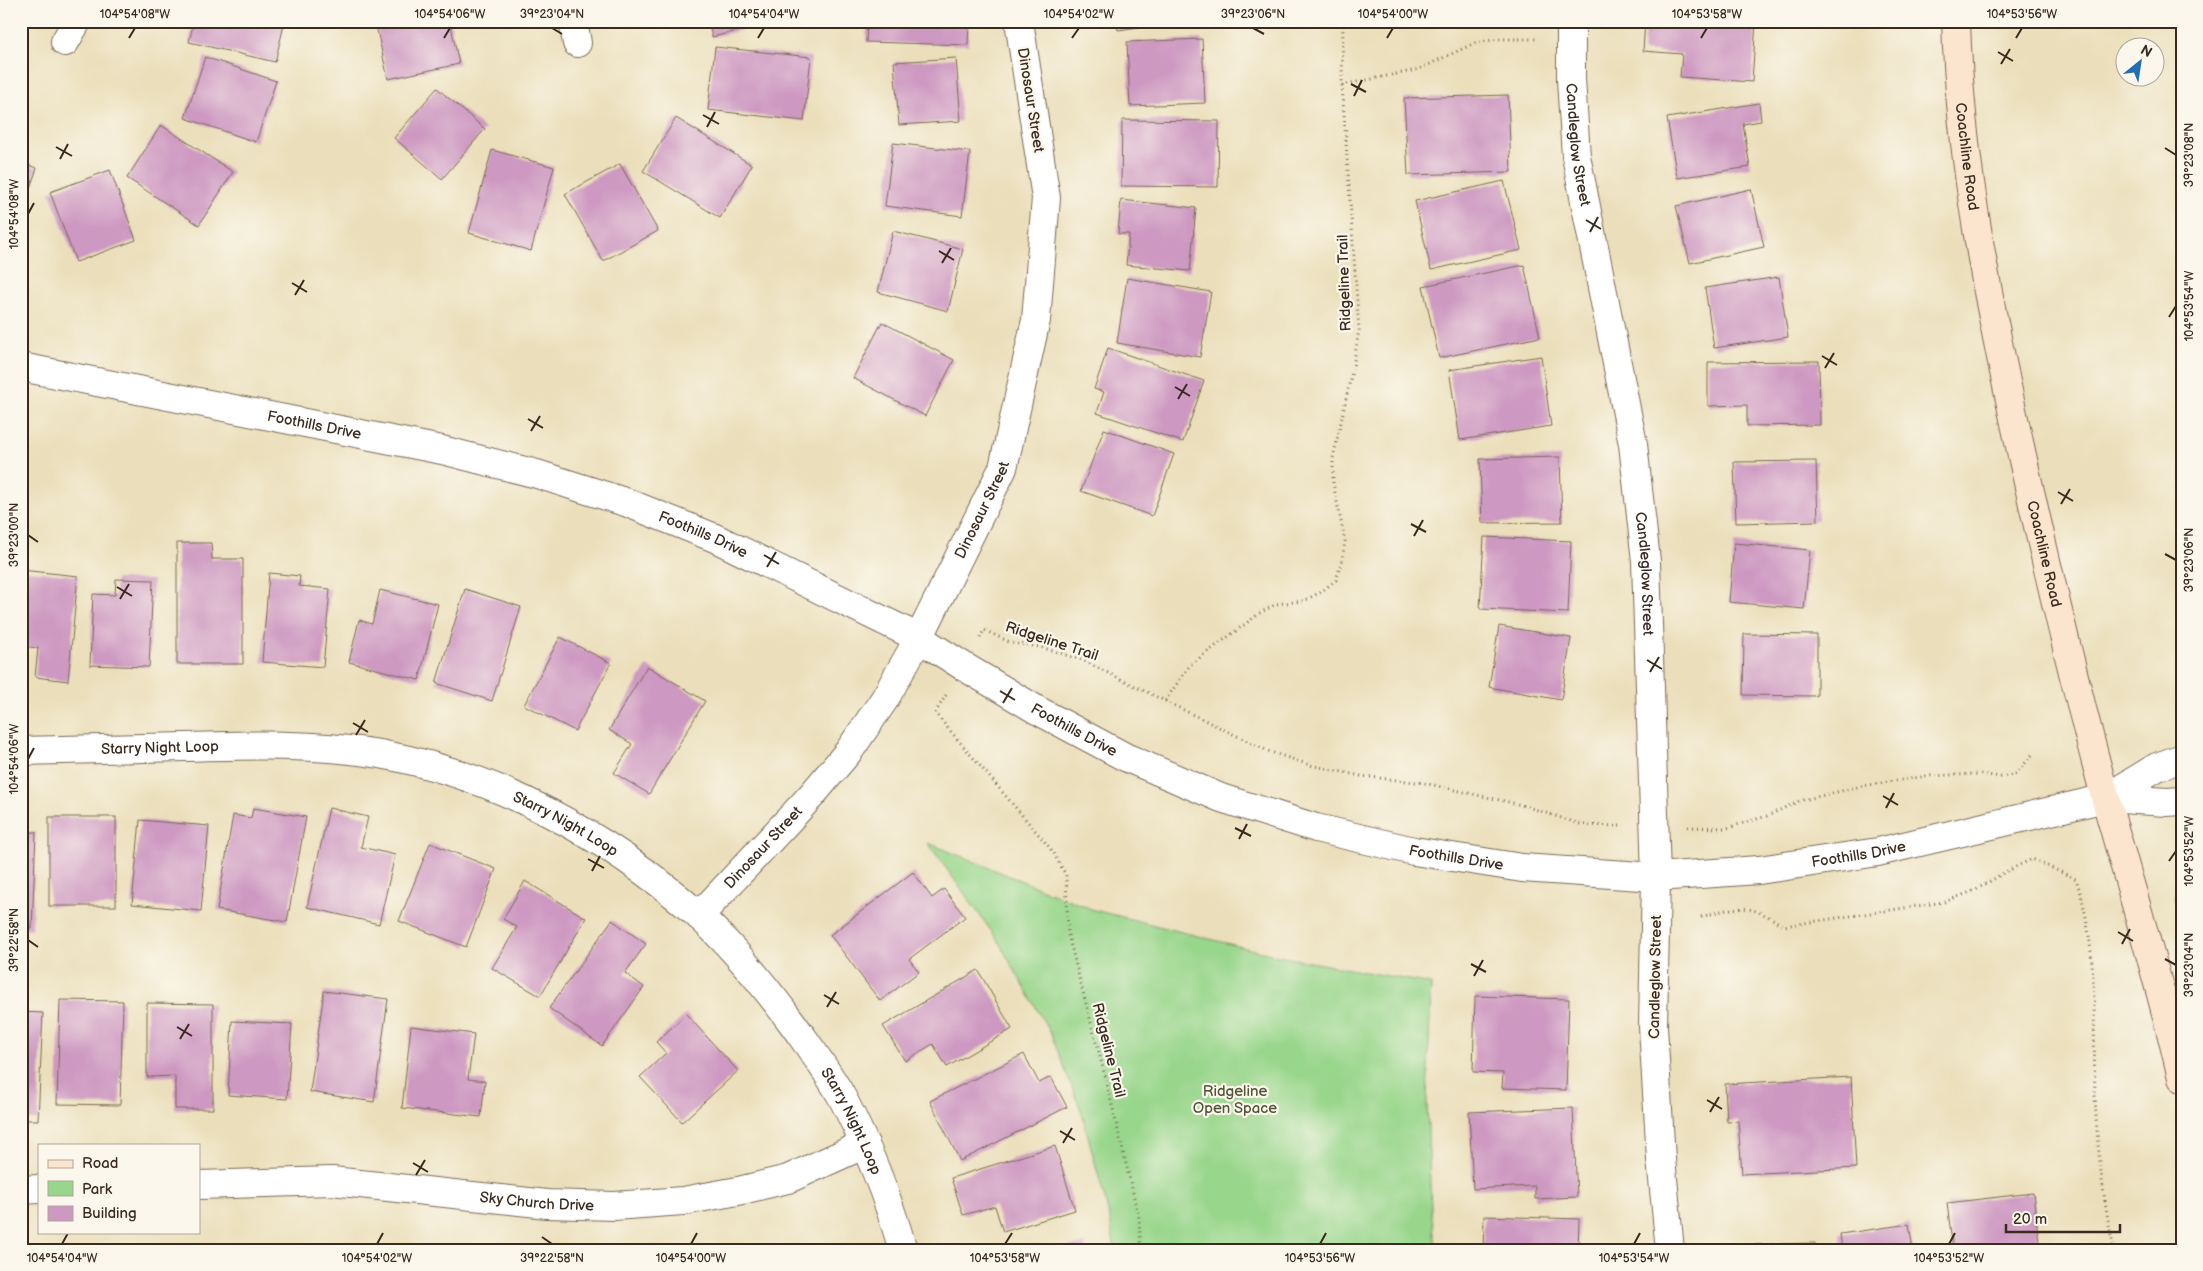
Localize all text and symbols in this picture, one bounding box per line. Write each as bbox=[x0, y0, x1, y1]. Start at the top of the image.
text: 104°54'08"W bbox=[100, 7, 170, 22]
text: 104°54'06"W bbox=[415, 7, 485, 22]
text: 39°23'04"N bbox=[520, 7, 584, 22]
text: 104°54'04"W bbox=[729, 7, 799, 22]
text: 104°54'02"W bbox=[1044, 7, 1114, 22]
text: 39°23'06"N bbox=[1221, 7, 1285, 22]
text: 104°54'00"W bbox=[1358, 7, 1428, 22]
text: 104°53'58"W bbox=[1672, 7, 1742, 22]
text: 104°53'56"W bbox=[1987, 7, 2057, 22]
north arrow bbox=[2116, 38, 2166, 88]
text: N bbox=[2137, 41, 2155, 61]
street label: Dinosaur Street bbox=[1013, 46, 1048, 154]
street label: Candleglow Street bbox=[1561, 82, 1595, 208]
street label: Coachline Road bbox=[1951, 102, 1983, 212]
text: 39°23'08"N bbox=[2182, 123, 2197, 187]
text: 104°54'08"W bbox=[7, 179, 22, 249]
street label: Ridgeline Trail bbox=[1333, 234, 1356, 332]
text: 104°53'54"W bbox=[2182, 271, 2197, 341]
street label: Foothills Drive bbox=[266, 407, 363, 444]
street label: Dinosaur Street bbox=[951, 459, 1014, 562]
street label: Coachline Road bbox=[2022, 499, 2066, 609]
text: 39°23'00"N bbox=[7, 503, 22, 567]
street label: Foothills Drive bbox=[656, 507, 751, 563]
street label: Candleglow Street bbox=[1631, 511, 1657, 636]
text: 39°23'06"N bbox=[2182, 528, 2197, 592]
street label: Ridgeline Trail bbox=[1003, 617, 1101, 665]
street label: Foothills Drive bbox=[1027, 699, 1121, 761]
text: 104°54'06"W bbox=[7, 724, 22, 794]
street label: Starry Night Loop bbox=[101, 737, 219, 759]
street label: Starry Night Loop bbox=[510, 788, 622, 861]
street label: Dinosaur Street bbox=[720, 802, 807, 893]
text: 104°53'52"W bbox=[2182, 816, 2197, 886]
street label: Foothills Drive bbox=[1810, 837, 1908, 872]
street label: Foothills Drive bbox=[1407, 841, 1505, 875]
text: 39°22'58"N bbox=[7, 908, 22, 972]
street label: Candleglow Street bbox=[1645, 915, 1666, 1039]
text: 39°23'04"N bbox=[2182, 933, 2197, 997]
street label: Ridgeline Trail bbox=[1088, 1001, 1129, 1099]
street label: Starry Night Loop bbox=[816, 1064, 886, 1178]
park label: Ridgeline Open Space bbox=[1193, 1082, 1277, 1118]
legend bbox=[38, 1144, 200, 1234]
text: Road bbox=[82, 1154, 118, 1173]
text: Park bbox=[82, 1180, 113, 1199]
street label: Sky Church Drive bbox=[479, 1188, 594, 1215]
scale bar bbox=[2006, 1201, 2119, 1233]
text: Building bbox=[82, 1204, 137, 1223]
text: 20 m bbox=[2013, 1210, 2047, 1229]
text: 104°54'04"W bbox=[27, 1251, 97, 1266]
text: 104°54'02"W bbox=[342, 1251, 412, 1266]
text: 39°22'58"N bbox=[520, 1251, 584, 1266]
text: 104°54'00"W bbox=[656, 1251, 726, 1266]
text: 104°53'58"W bbox=[970, 1251, 1040, 1266]
text: 104°53'56"W bbox=[1285, 1251, 1355, 1266]
text: 104°53'54"W bbox=[1599, 1251, 1669, 1266]
text: 104°53'52"W bbox=[1914, 1251, 1984, 1266]

